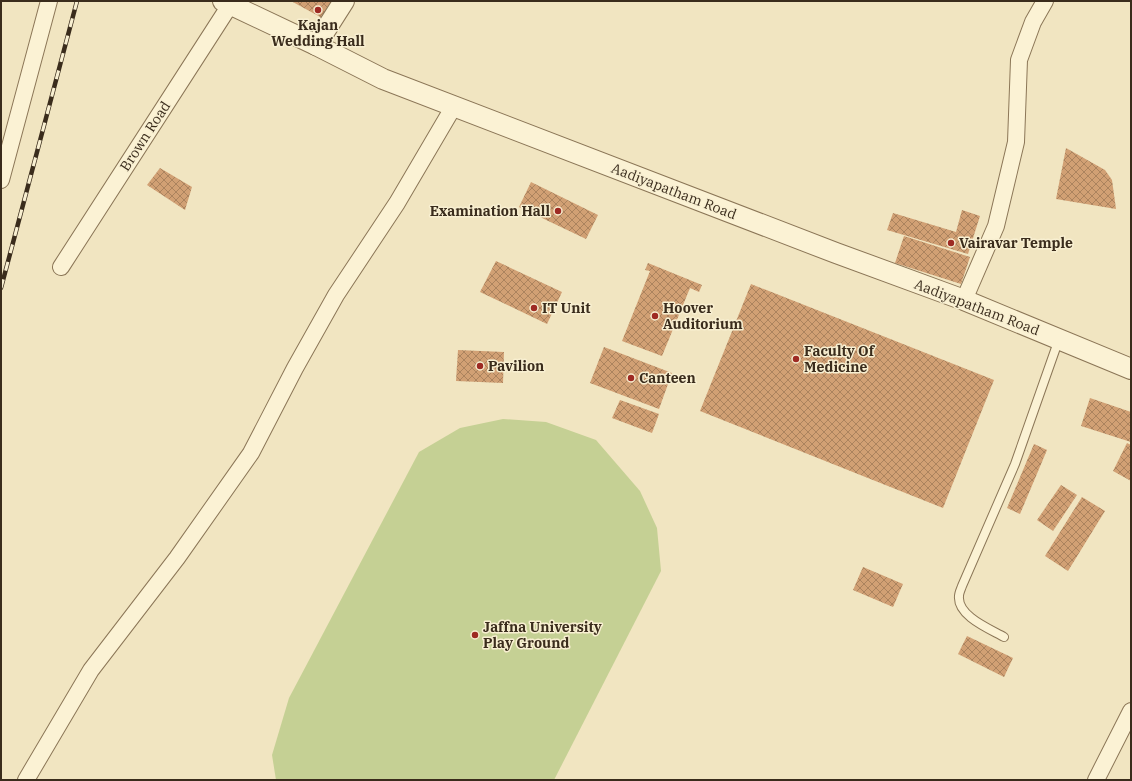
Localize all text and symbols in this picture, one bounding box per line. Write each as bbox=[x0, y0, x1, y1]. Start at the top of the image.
marker: Kajan Wedding Hall bbox=[313, 5, 323, 15]
place label: Kajan Wedding Hall bbox=[271, 16, 365, 50]
street label: Brown Road bbox=[116, 97, 175, 174]
street label: Aadiyapatham Road bbox=[609, 159, 740, 223]
place label: Examination Hall bbox=[430, 202, 550, 220]
marker: Examination Hall bbox=[553, 206, 563, 216]
place label: Vairavar Temple bbox=[959, 234, 1073, 252]
marker: Vairavar Temple bbox=[946, 238, 956, 248]
street label: Aadiyapatham Road bbox=[912, 275, 1043, 339]
place label: IT Unit bbox=[542, 299, 591, 317]
place label: Hoover Auditorium bbox=[663, 299, 743, 333]
marker: IT Unit bbox=[529, 303, 539, 313]
marker: Hoover Auditorium bbox=[650, 311, 660, 321]
place label: Faculty Of Medicine bbox=[804, 342, 876, 376]
marker: Faculty Of Medicine bbox=[791, 354, 801, 364]
place label: Pavilion bbox=[488, 357, 544, 375]
marker: Pavilion bbox=[475, 361, 485, 371]
place label: Canteen bbox=[639, 369, 696, 387]
marker: Canteen bbox=[626, 373, 636, 383]
place label: Jaffna University Play Ground bbox=[483, 618, 602, 652]
marker: Jaffna University Play Ground bbox=[470, 630, 480, 640]

